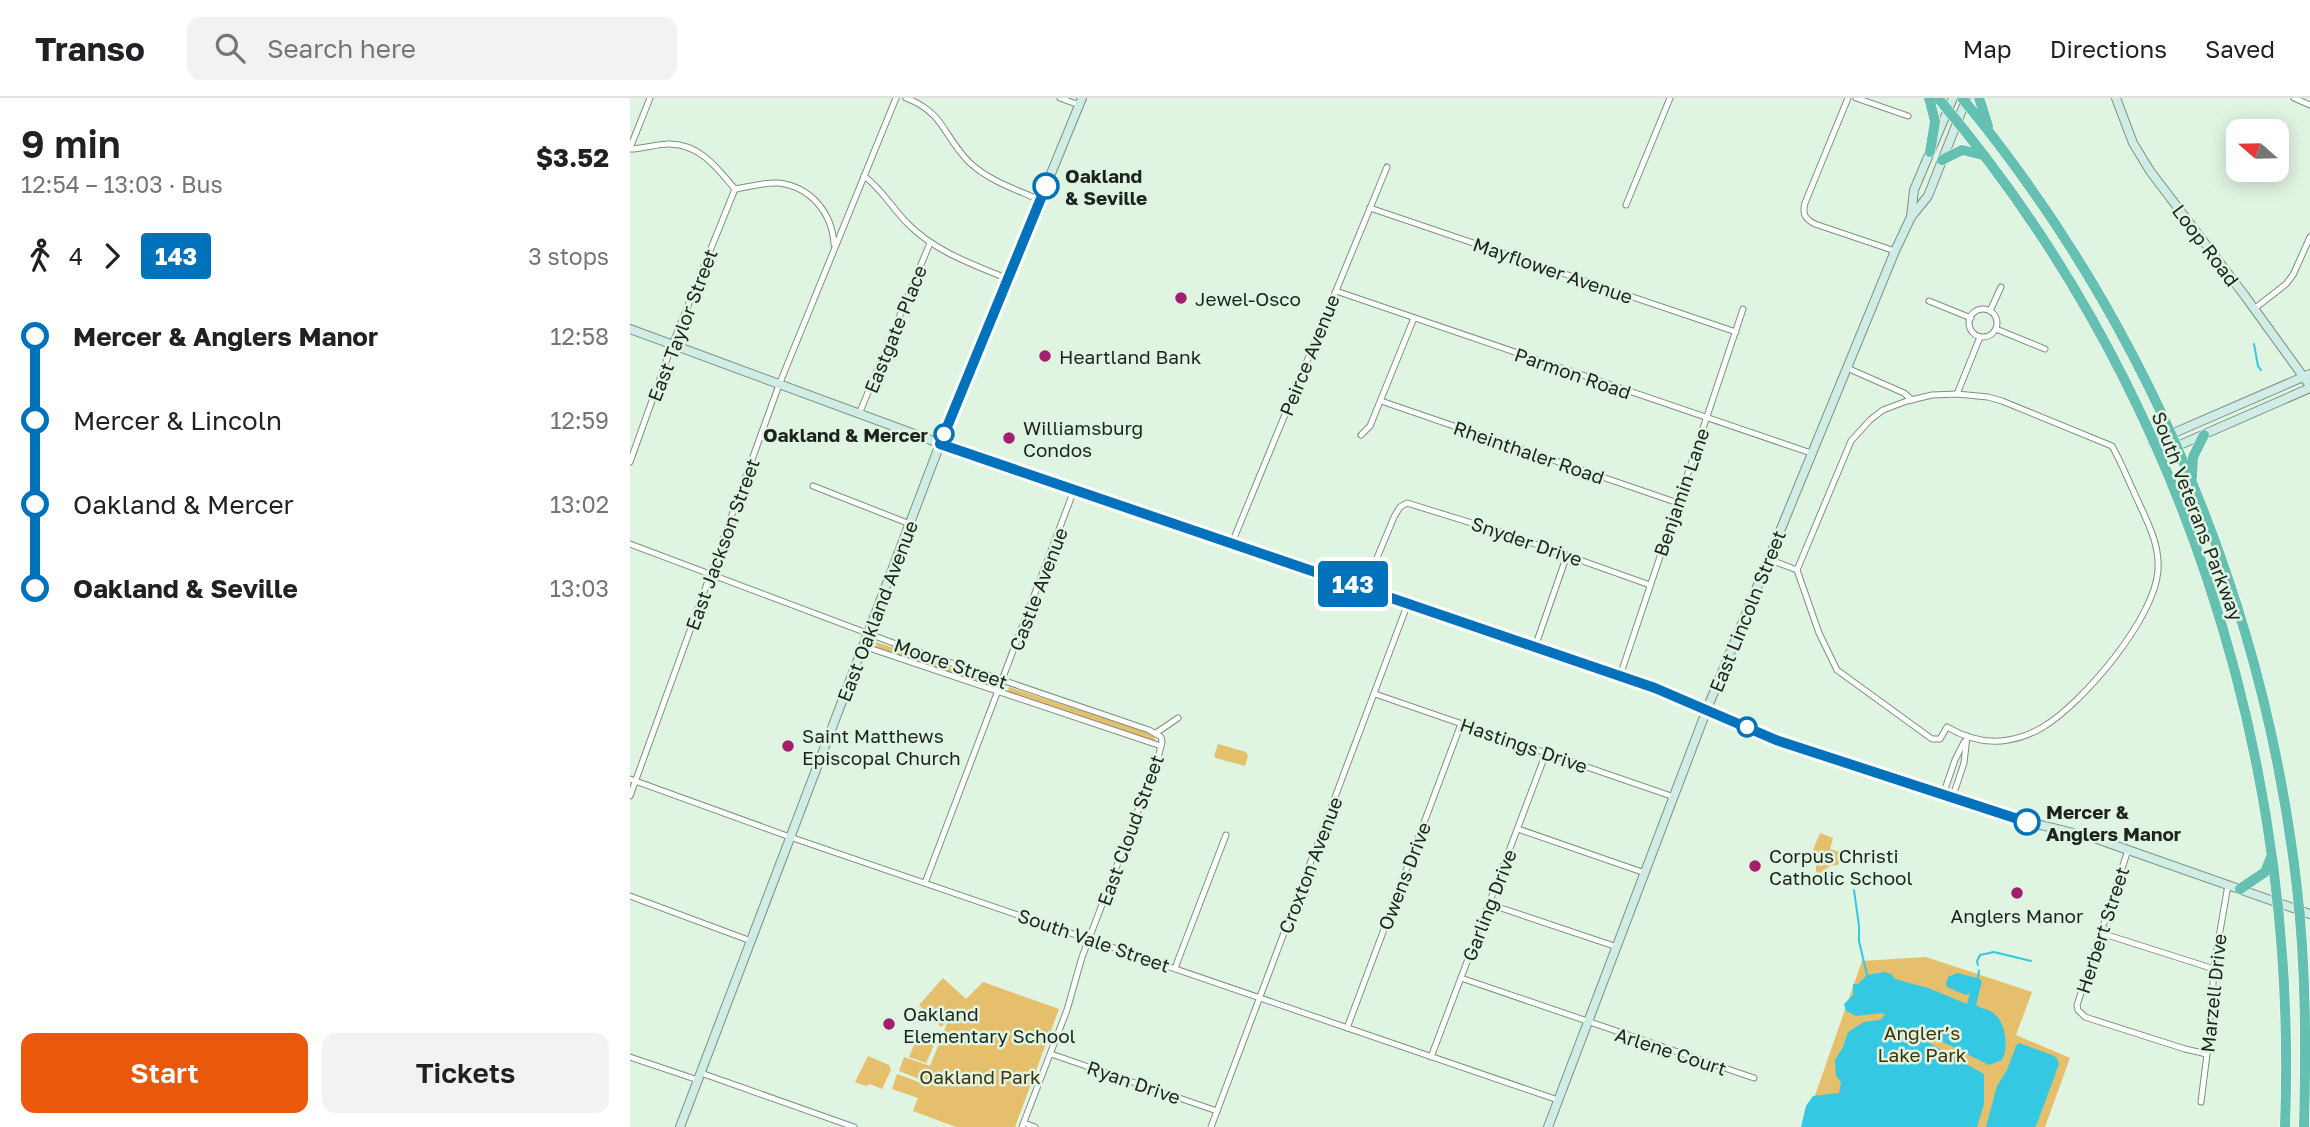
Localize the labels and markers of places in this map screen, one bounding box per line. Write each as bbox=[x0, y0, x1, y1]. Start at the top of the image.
place label: Oakland & Seville bbox=[1065, 164, 1147, 209]
marker: Oakland & Seville bbox=[1033, 173, 1059, 199]
place label: Jewel-Osco bbox=[1195, 287, 1301, 310]
marker: Jewel-Osco bbox=[1173, 290, 1189, 306]
place label: Heartland Bank bbox=[1059, 345, 1202, 368]
marker: Heartland Bank bbox=[1037, 348, 1053, 364]
place label: Williamsburg Condos bbox=[1023, 416, 1143, 461]
place label: Oakland & Mercer bbox=[763, 423, 929, 446]
marker: Oakland & Mercer bbox=[934, 424, 954, 444]
marker: Williamsburg Condos bbox=[1001, 430, 1017, 446]
unlabelled marker bbox=[1737, 717, 1757, 737]
place label: Saint Matthews Episcopal Church bbox=[802, 724, 961, 769]
marker: Saint Matthews Episcopal Church bbox=[780, 738, 796, 754]
place label: Mercer & Anglers Manor bbox=[2046, 800, 2182, 845]
marker: Mercer & Anglers Manor bbox=[2014, 809, 2040, 835]
place label: Corpus Christi Catholic School bbox=[1769, 844, 1913, 889]
marker: Corpus Christi Catholic School bbox=[1747, 858, 1763, 874]
marker: Anglers Manor bbox=[2009, 885, 2025, 901]
place label: Anglers Manor bbox=[1951, 904, 2084, 927]
place label: Oakland Elementary School bbox=[903, 1002, 1076, 1047]
marker: Oakland Elementary School bbox=[881, 1016, 897, 1032]

